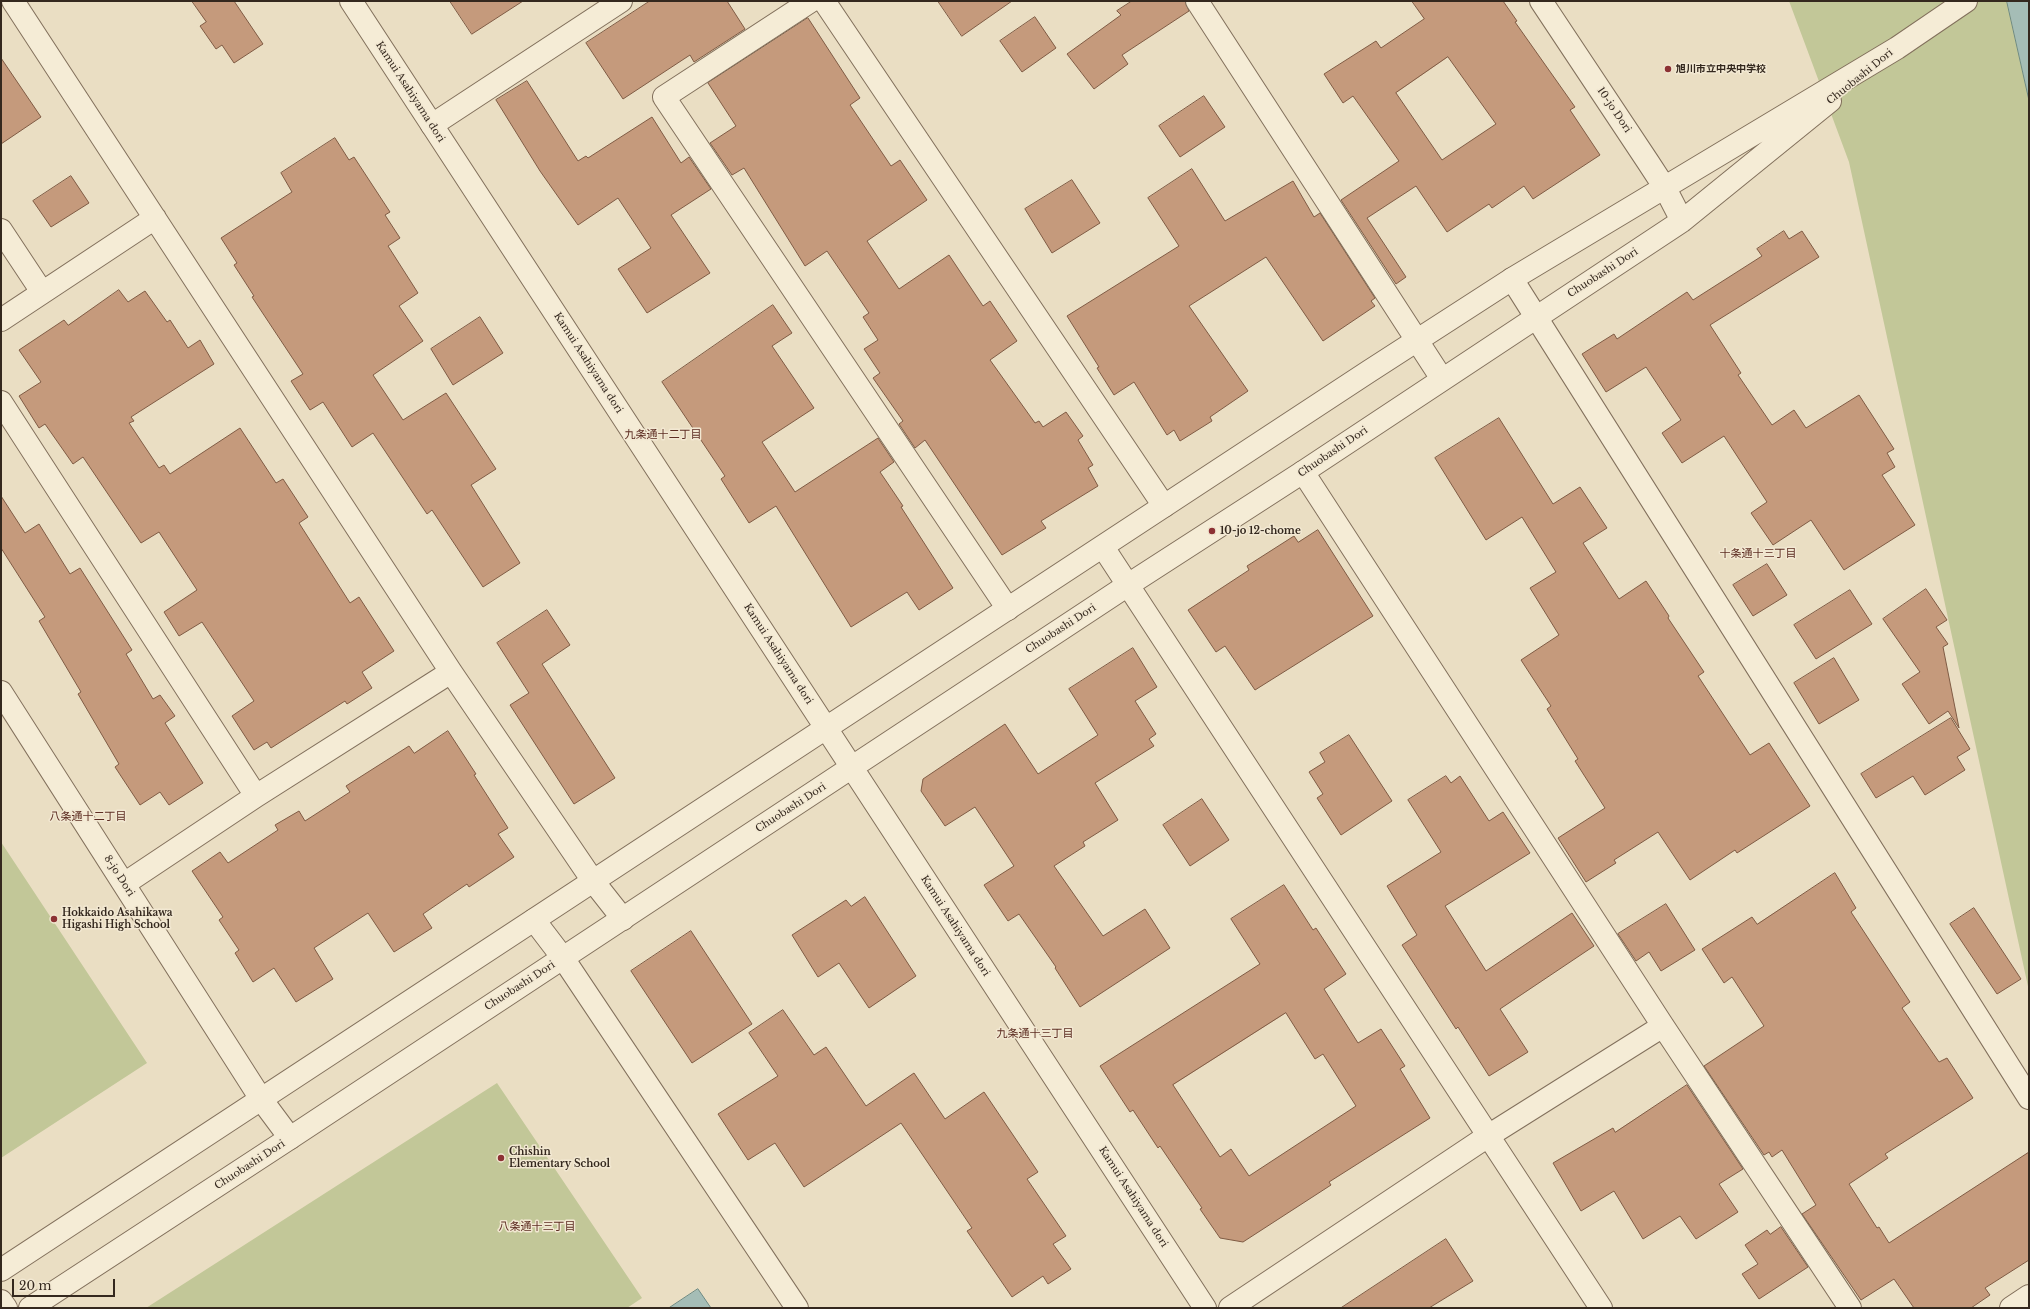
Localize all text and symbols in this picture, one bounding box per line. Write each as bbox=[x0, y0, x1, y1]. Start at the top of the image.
street label: Kamui Asahiyama dori bbox=[373, 39, 447, 145]
street label: Chuobashi Dori bbox=[1825, 47, 1895, 107]
place label: 旭川市立中央中学校 bbox=[1676, 63, 1766, 75]
marker: 旭川市立中央中学校 bbox=[1663, 64, 1673, 74]
street label: 10-jo Dori bbox=[1594, 85, 1634, 135]
street label: Chuobashi Dori bbox=[1566, 246, 1640, 300]
street label: Kamui Asahiyama dori bbox=[551, 310, 625, 416]
street label: Chuobashi Dori bbox=[1296, 424, 1370, 480]
district label: 九条通十二丁目 bbox=[625, 428, 701, 442]
place label: 10-jo 12-chome bbox=[1220, 525, 1301, 537]
marker: 10-jo 12-chome bbox=[1207, 526, 1217, 536]
district label: 十条通十三丁目 bbox=[1720, 547, 1796, 561]
street label: Kamui Asahiyama dori bbox=[741, 601, 815, 707]
street label: Chuobashi Dori bbox=[1024, 602, 1098, 656]
street label: Chuobashi Dori bbox=[754, 781, 828, 835]
district label: 八条通十二丁目 bbox=[50, 810, 126, 824]
street label: 8-jo Dori bbox=[101, 853, 137, 899]
street label: Kamui Asahiyama dori bbox=[918, 873, 992, 979]
place label: Hokkaido Asahikawa Higashi High School bbox=[62, 907, 173, 930]
marker: Hokkaido Asahikawa Higashi High School bbox=[49, 914, 59, 924]
street label: Chuobashi Dori bbox=[483, 959, 557, 1013]
district label: 九条通十三丁目 bbox=[997, 1027, 1073, 1041]
street label: Chuobashi Dori bbox=[213, 1138, 287, 1192]
street label: Kamui Asahiyama dori bbox=[1096, 1144, 1170, 1250]
place label: Chishin Elementary School bbox=[509, 1146, 610, 1170]
marker: Chishin Elementary School bbox=[496, 1153, 506, 1163]
district label: 八条通十三丁目 bbox=[499, 1220, 575, 1234]
scale bar bbox=[14, 1271, 117, 1297]
text: 20 m bbox=[19, 1278, 51, 1293]

